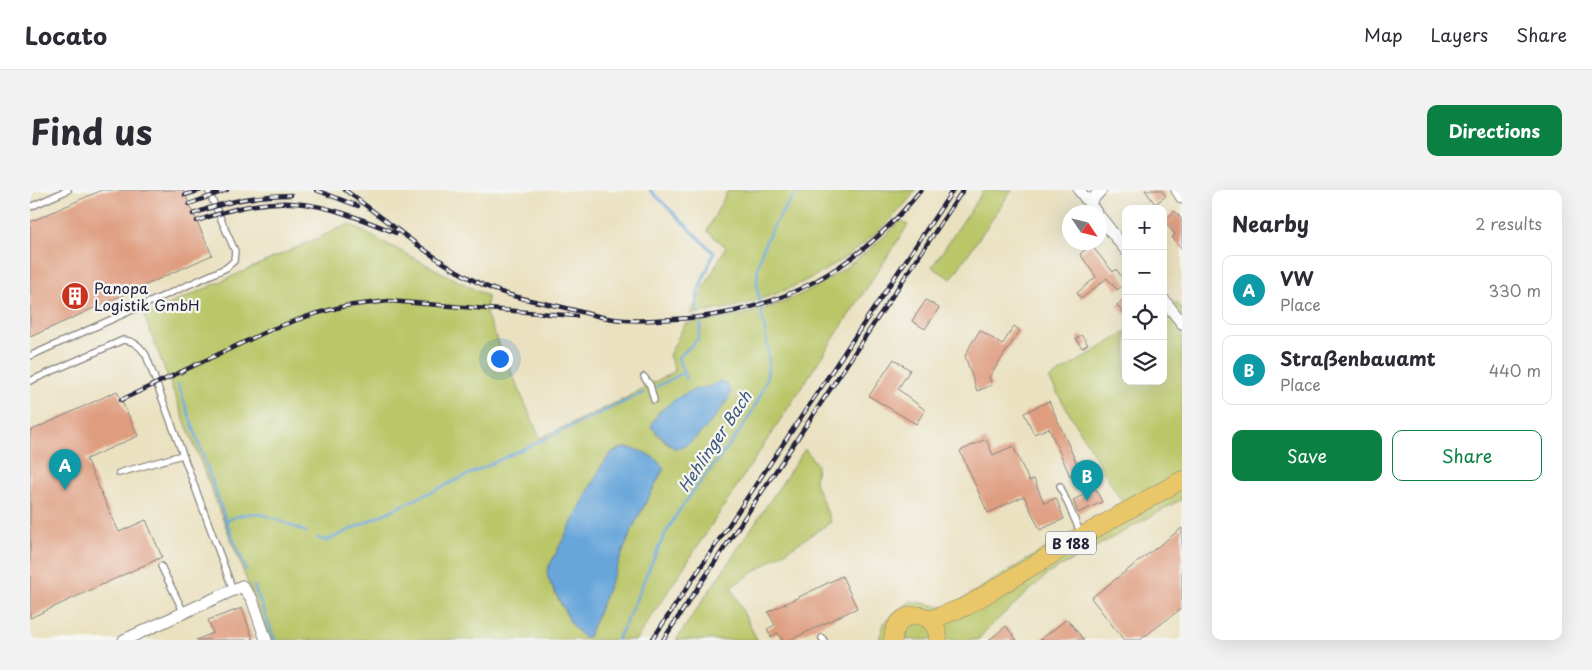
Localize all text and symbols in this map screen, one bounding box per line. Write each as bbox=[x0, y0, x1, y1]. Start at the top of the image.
text: Locato bbox=[25, 17, 107, 53]
text: Map bbox=[1364, 21, 1403, 48]
text: Layers bbox=[1431, 21, 1488, 48]
text: Share bbox=[1516, 21, 1567, 48]
text: Find us bbox=[30, 104, 152, 157]
button: Directions bbox=[1427, 105, 1562, 156]
north arrow bbox=[1062, 205, 1107, 250]
map controls bbox=[1122, 205, 1167, 385]
button: + bbox=[1122, 205, 1167, 250]
text: Nearby bbox=[1232, 207, 1309, 239]
text: 2 results bbox=[1475, 211, 1542, 235]
button: − bbox=[1122, 250, 1167, 295]
text: VW bbox=[1280, 264, 1314, 292]
place label: Panopa Logistik GmbH bbox=[94, 276, 200, 316]
text: A bbox=[1243, 278, 1255, 302]
text: 330 m bbox=[1488, 278, 1541, 302]
building icon: Panopa Logistik GmbH bbox=[60, 281, 90, 311]
text: Place bbox=[1280, 292, 1321, 316]
button: locate bbox=[1122, 295, 1167, 340]
button: layers bbox=[1122, 340, 1167, 385]
text: Straßenbauamt bbox=[1280, 344, 1436, 372]
your location bbox=[487, 346, 513, 372]
text: B bbox=[1244, 358, 1254, 382]
text: 440 m bbox=[1489, 358, 1541, 382]
text: Place bbox=[1280, 372, 1321, 396]
water label: Hehlinger Bach bbox=[671, 385, 757, 496]
button: Save bbox=[1232, 430, 1382, 481]
button: Share bbox=[1392, 430, 1542, 481]
pin: A bbox=[49, 449, 81, 490]
pin: B bbox=[1071, 460, 1103, 501]
road number: B 188 bbox=[1046, 532, 1096, 554]

